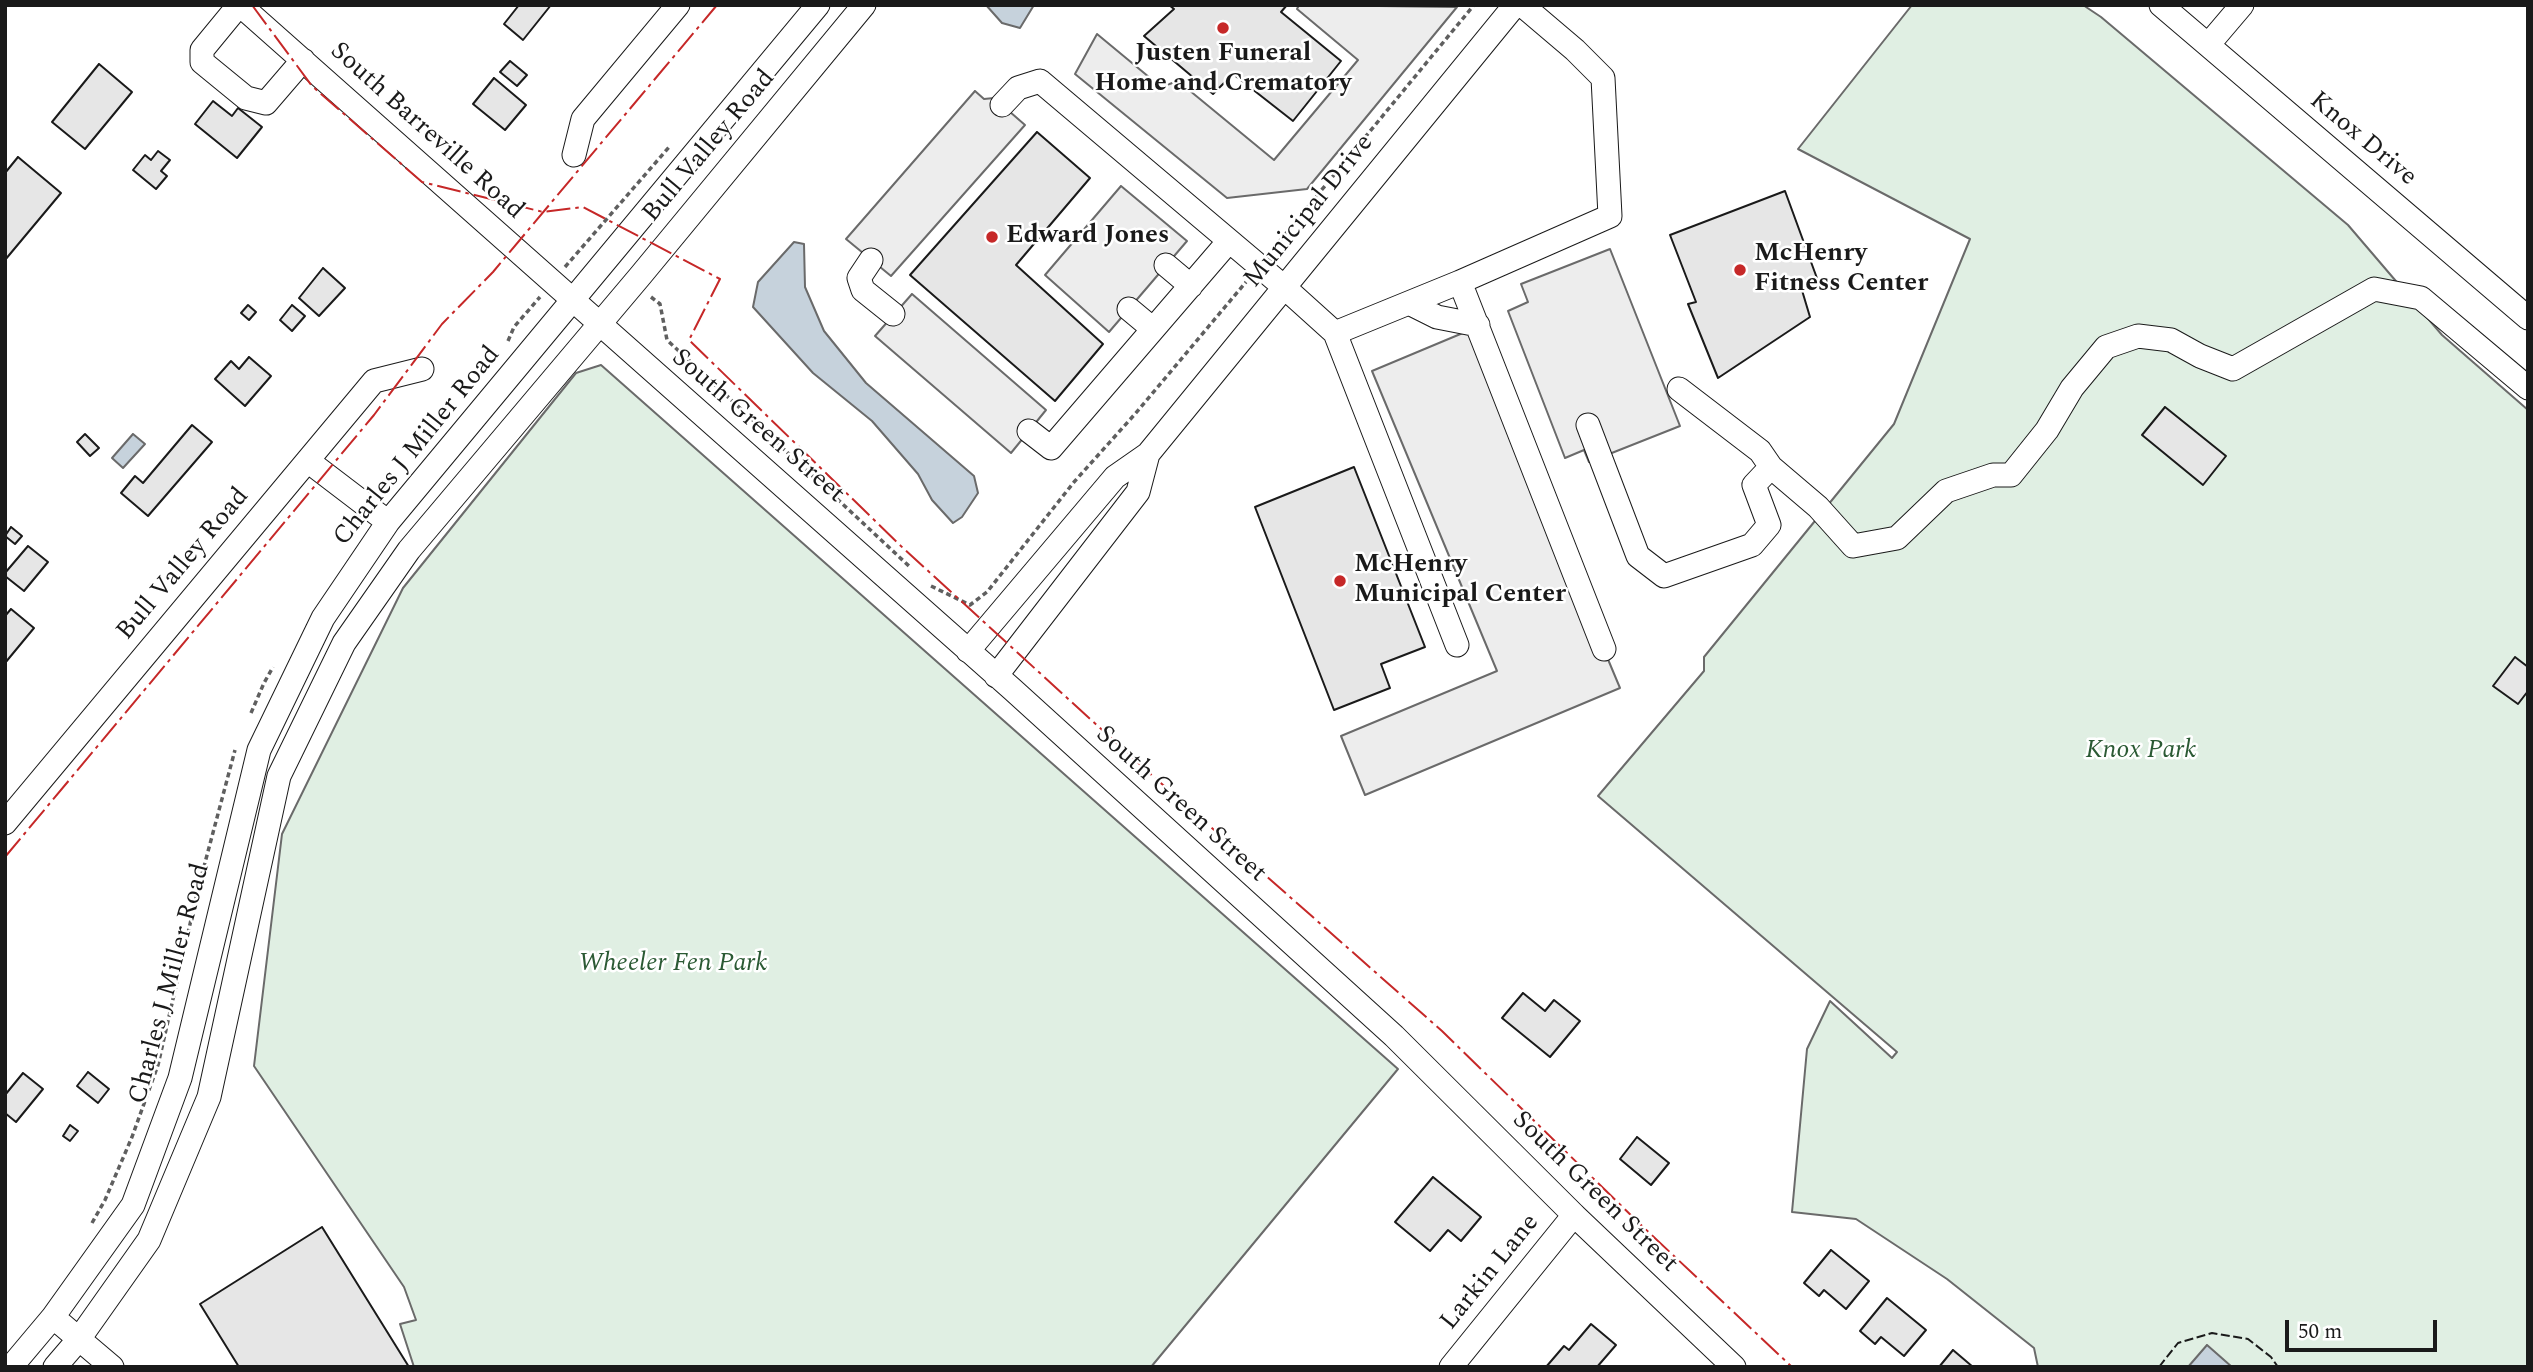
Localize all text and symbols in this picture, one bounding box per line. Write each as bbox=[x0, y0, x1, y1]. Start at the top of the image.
marker: Justen Funeral Home and Crematory bbox=[1215, 20, 1231, 36]
street label: South Barreville Road bbox=[323, 37, 529, 227]
place label: Justen Funeral Home and Crematory bbox=[1095, 39, 1351, 100]
street label: Bull Valley Road bbox=[637, 64, 783, 230]
street label: Knox Drive bbox=[2302, 86, 2422, 194]
street label: Municipal Drive bbox=[1239, 129, 1381, 295]
place label: Edward Jones bbox=[1006, 221, 1169, 253]
marker: Edward Jones bbox=[984, 229, 1000, 245]
place label: McHenry Fitness Center bbox=[1754, 239, 1928, 300]
marker: McHenry Fitness Center bbox=[1732, 262, 1748, 278]
street label: Charles J Miller Road bbox=[328, 341, 508, 553]
street label: South Green Street bbox=[664, 343, 850, 511]
street label: Bull Valley Road bbox=[111, 482, 257, 648]
place label: McHenry Municipal Center bbox=[1354, 550, 1566, 612]
marker: McHenry Municipal Center bbox=[1332, 573, 1348, 589]
street label: South Green Street bbox=[1088, 720, 1272, 890]
park label: Knox Park bbox=[2086, 736, 2196, 768]
street label: Charles J Miller Road bbox=[124, 860, 218, 1108]
park label: Wheeler Fen Park bbox=[579, 949, 767, 981]
street label: South Green Street bbox=[1504, 1106, 1684, 1280]
street label: Larkin Lane bbox=[1435, 1209, 1547, 1337]
scale bar bbox=[2288, 1306, 2440, 1350]
text: 50 m bbox=[2298, 1316, 2342, 1348]

